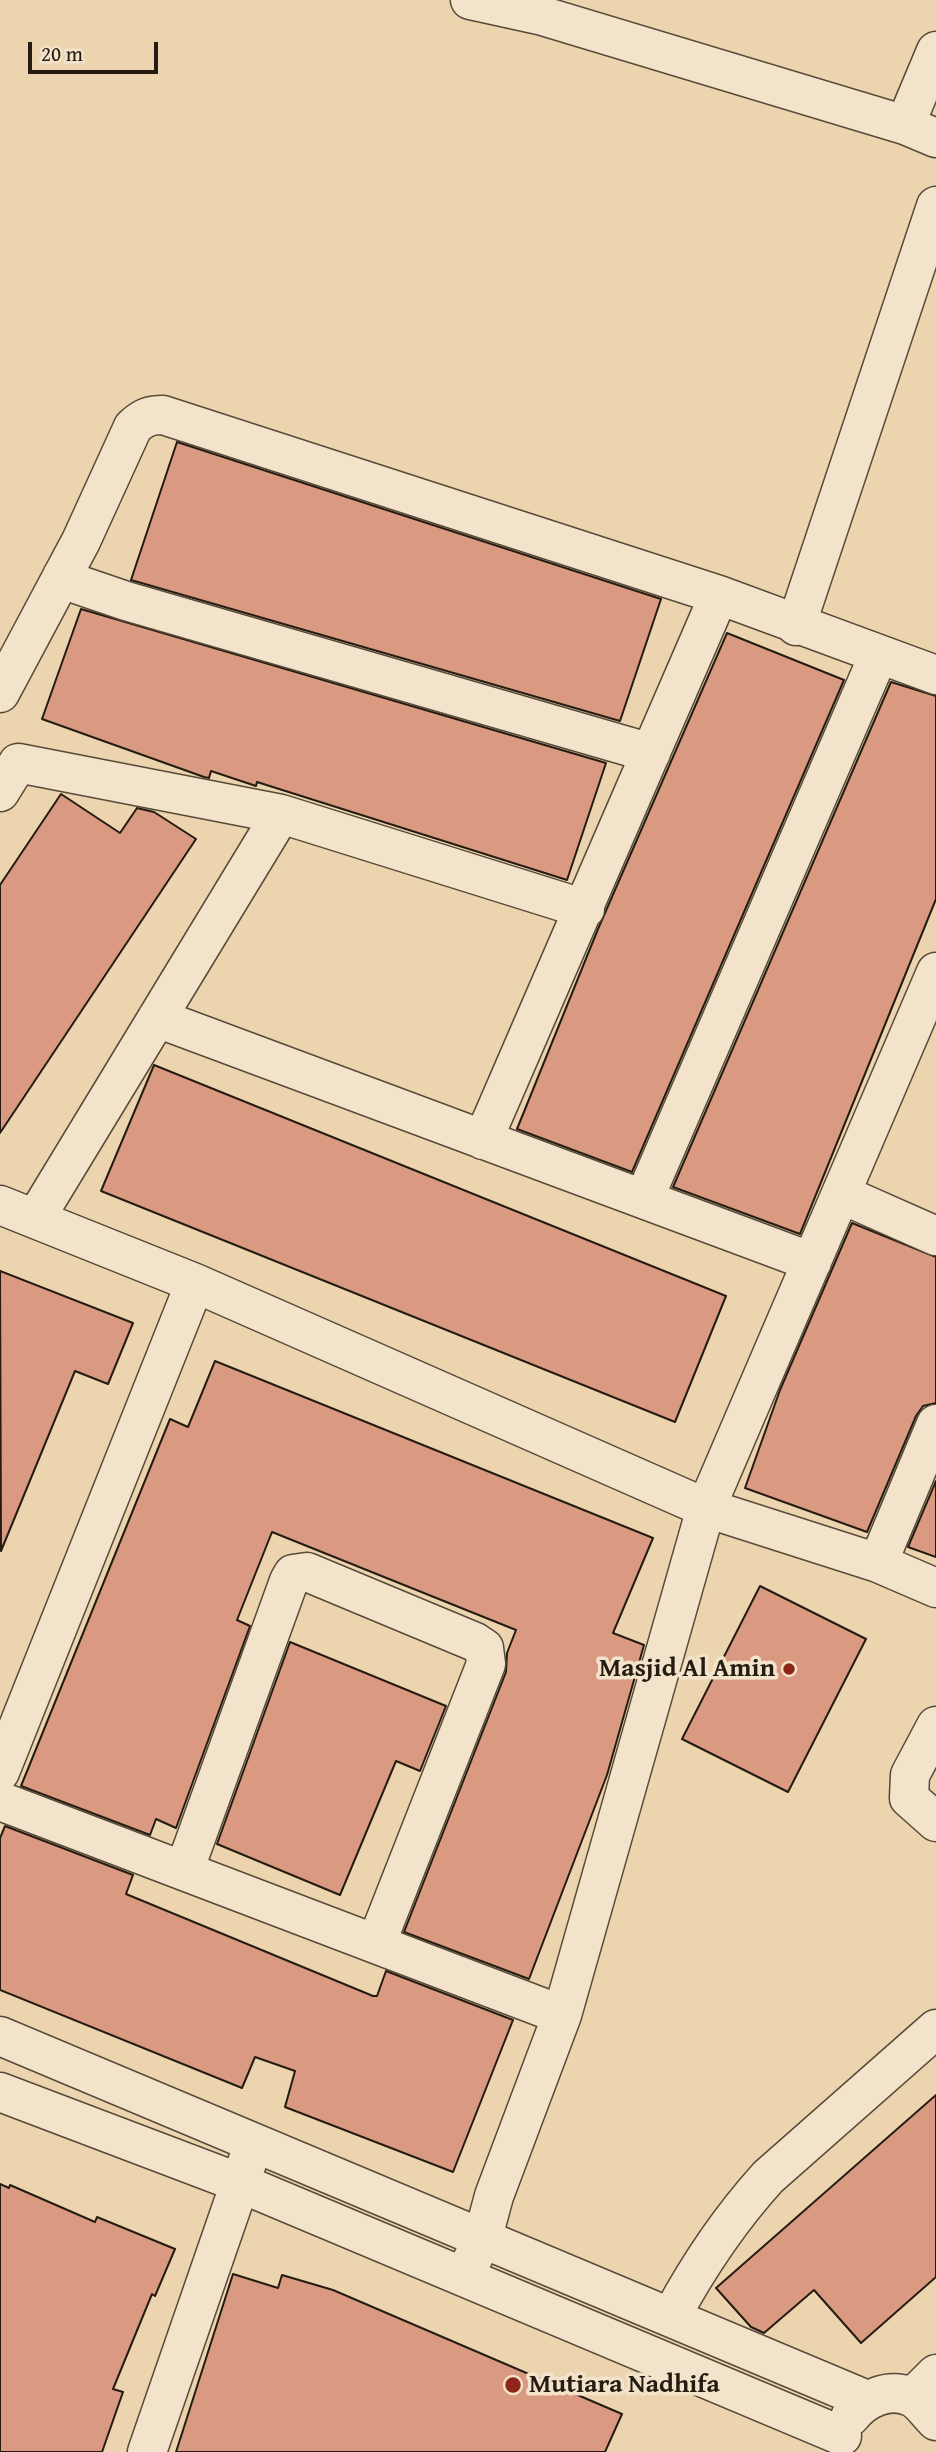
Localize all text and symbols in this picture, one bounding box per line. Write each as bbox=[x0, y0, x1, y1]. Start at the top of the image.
scale bar bbox=[32, 28, 161, 72]
text: 20 m bbox=[41, 38, 83, 69]
place label: Masjid Al Amin bbox=[599, 1653, 775, 1685]
marker: Masjid Al Amin bbox=[781, 1661, 797, 1677]
place label: Mutiara Nadhifa bbox=[529, 2369, 720, 2401]
marker: Mutiara Nadhifa bbox=[503, 2375, 523, 2395]

